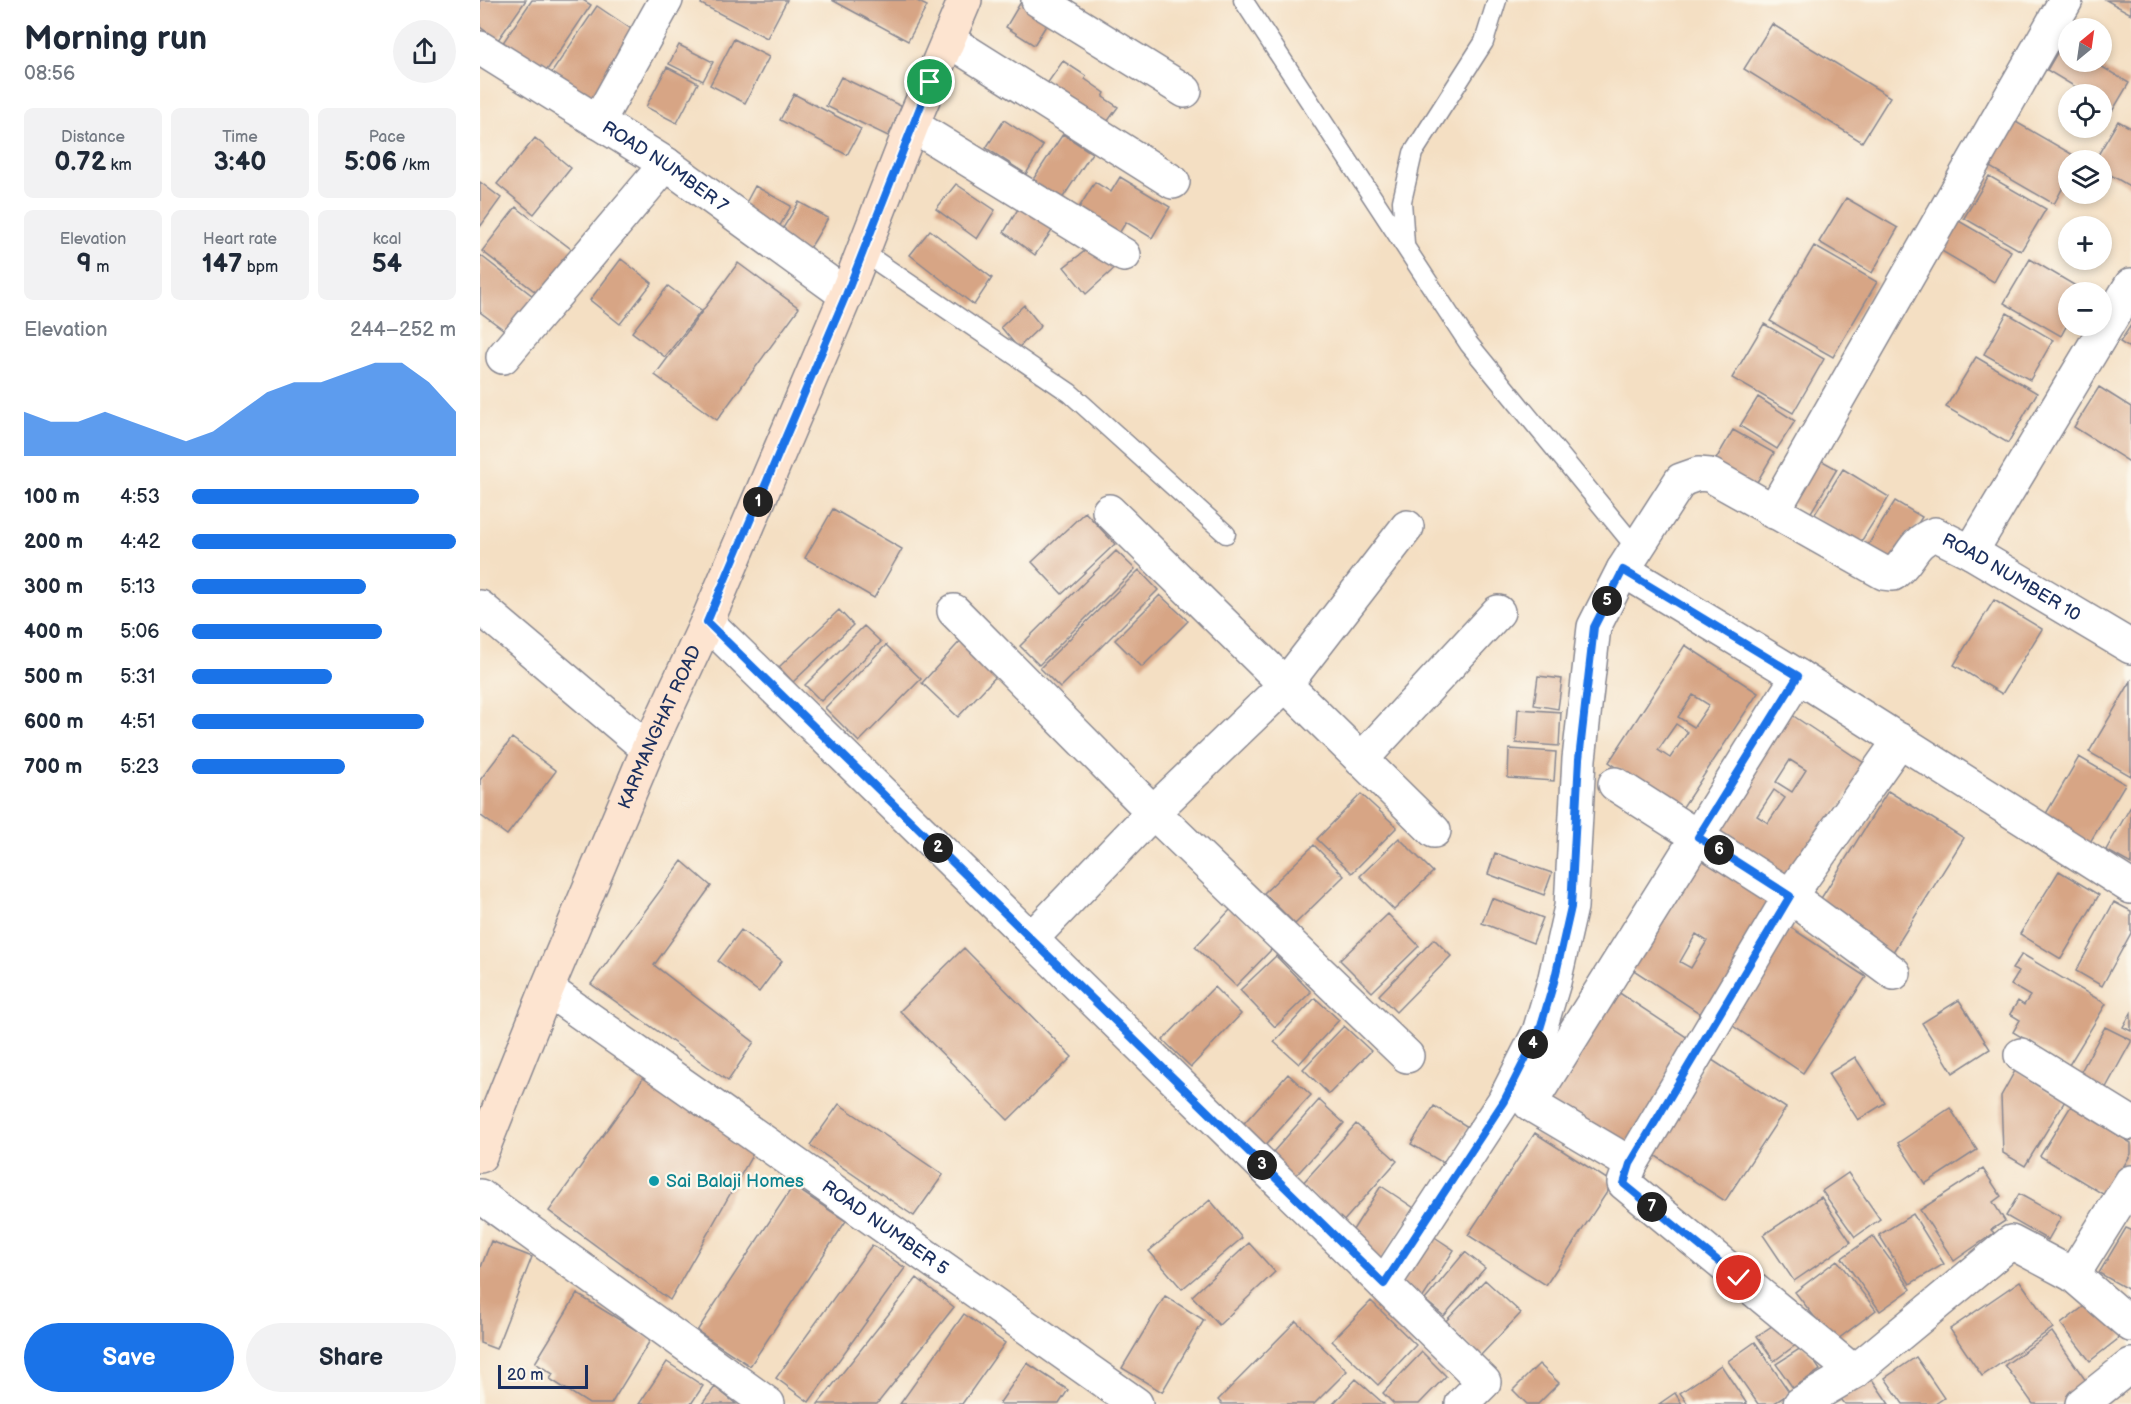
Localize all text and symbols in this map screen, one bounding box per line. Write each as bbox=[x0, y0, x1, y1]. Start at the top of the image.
north arrow bbox=[2058, 18, 2112, 72]
map controls bbox=[2058, 18, 2112, 336]
text: Morning run bbox=[24, 19, 207, 59]
button: share bbox=[393, 20, 456, 83]
pin bbox=[904, 56, 955, 107]
text: 08:56 bbox=[24, 62, 75, 86]
icon: arrive bbox=[913, 65, 946, 98]
button: locate bbox=[2058, 84, 2112, 138]
street label: ROAD NUMBER 7 bbox=[599, 116, 733, 216]
text: Distance bbox=[61, 128, 125, 147]
text: Time bbox=[222, 128, 258, 147]
text: Pace bbox=[369, 128, 405, 147]
text: 0.72 bbox=[54, 147, 106, 178]
text: 3:40 bbox=[214, 147, 266, 178]
text: 5:06 bbox=[344, 147, 397, 178]
button: layers bbox=[2058, 150, 2112, 204]
text: km bbox=[106, 156, 132, 175]
text: /km bbox=[397, 156, 430, 175]
button: + bbox=[2058, 216, 2112, 270]
text: Elevation bbox=[60, 230, 126, 249]
text: Heart rate bbox=[203, 230, 277, 249]
text: kcal bbox=[373, 230, 401, 249]
text: 9 bbox=[77, 249, 92, 280]
text: 147 bbox=[202, 249, 242, 280]
text: 54 bbox=[372, 249, 402, 280]
text: m bbox=[92, 258, 109, 277]
text: bpm bbox=[242, 258, 278, 277]
button: − bbox=[2058, 282, 2112, 336]
text: Elevation bbox=[24, 318, 107, 342]
text: 244–252 m bbox=[350, 318, 456, 342]
text: 100 m bbox=[24, 485, 80, 509]
text: 4:53 bbox=[120, 485, 160, 509]
pin: 1 bbox=[743, 487, 773, 517]
text: 1 bbox=[755, 492, 761, 511]
street label: ROAD NUMBER 10 bbox=[1939, 529, 2085, 625]
text: 200 m bbox=[24, 530, 83, 554]
text: 4:42 bbox=[120, 530, 160, 554]
text: 300 m bbox=[24, 575, 83, 599]
text: 5:13 bbox=[120, 575, 156, 599]
pin: 5 bbox=[1592, 586, 1622, 616]
text: 5 bbox=[1602, 591, 1612, 610]
text: 400 m bbox=[24, 620, 83, 644]
text: 5:06 bbox=[120, 620, 159, 644]
street label: KARMANGHAT ROAD bbox=[614, 642, 705, 812]
text: 500 m bbox=[24, 665, 83, 689]
text: 5:31 bbox=[120, 665, 156, 689]
text: 600 m bbox=[24, 710, 84, 734]
text: 4:51 bbox=[120, 710, 155, 734]
text: 700 m bbox=[24, 755, 82, 779]
text: 5:23 bbox=[120, 755, 159, 779]
pin: 2 bbox=[923, 833, 953, 863]
pin: 6 bbox=[1704, 835, 1734, 865]
text: 2 bbox=[933, 838, 943, 857]
text: 6 bbox=[1714, 840, 1724, 859]
pin: 4 bbox=[1518, 1029, 1548, 1059]
text: 4 bbox=[1528, 1034, 1538, 1053]
pin: 3 bbox=[1247, 1150, 1277, 1180]
text: 3 bbox=[1257, 1155, 1267, 1174]
place label: Sai Balaji Homes bbox=[666, 1171, 804, 1192]
marker: Sai Balaji Homes bbox=[647, 1174, 661, 1188]
street label: ROAD NUMBER 5 bbox=[818, 1176, 953, 1279]
pin: 7 bbox=[1637, 1192, 1667, 1222]
text: 7 bbox=[1648, 1197, 1656, 1216]
pin bbox=[1713, 1252, 1764, 1303]
icon: check bbox=[1722, 1261, 1755, 1294]
button: Save bbox=[24, 1323, 234, 1392]
button: Share bbox=[246, 1323, 456, 1392]
scale bar bbox=[498, 1362, 588, 1390]
text: 20 m bbox=[507, 1366, 543, 1385]

